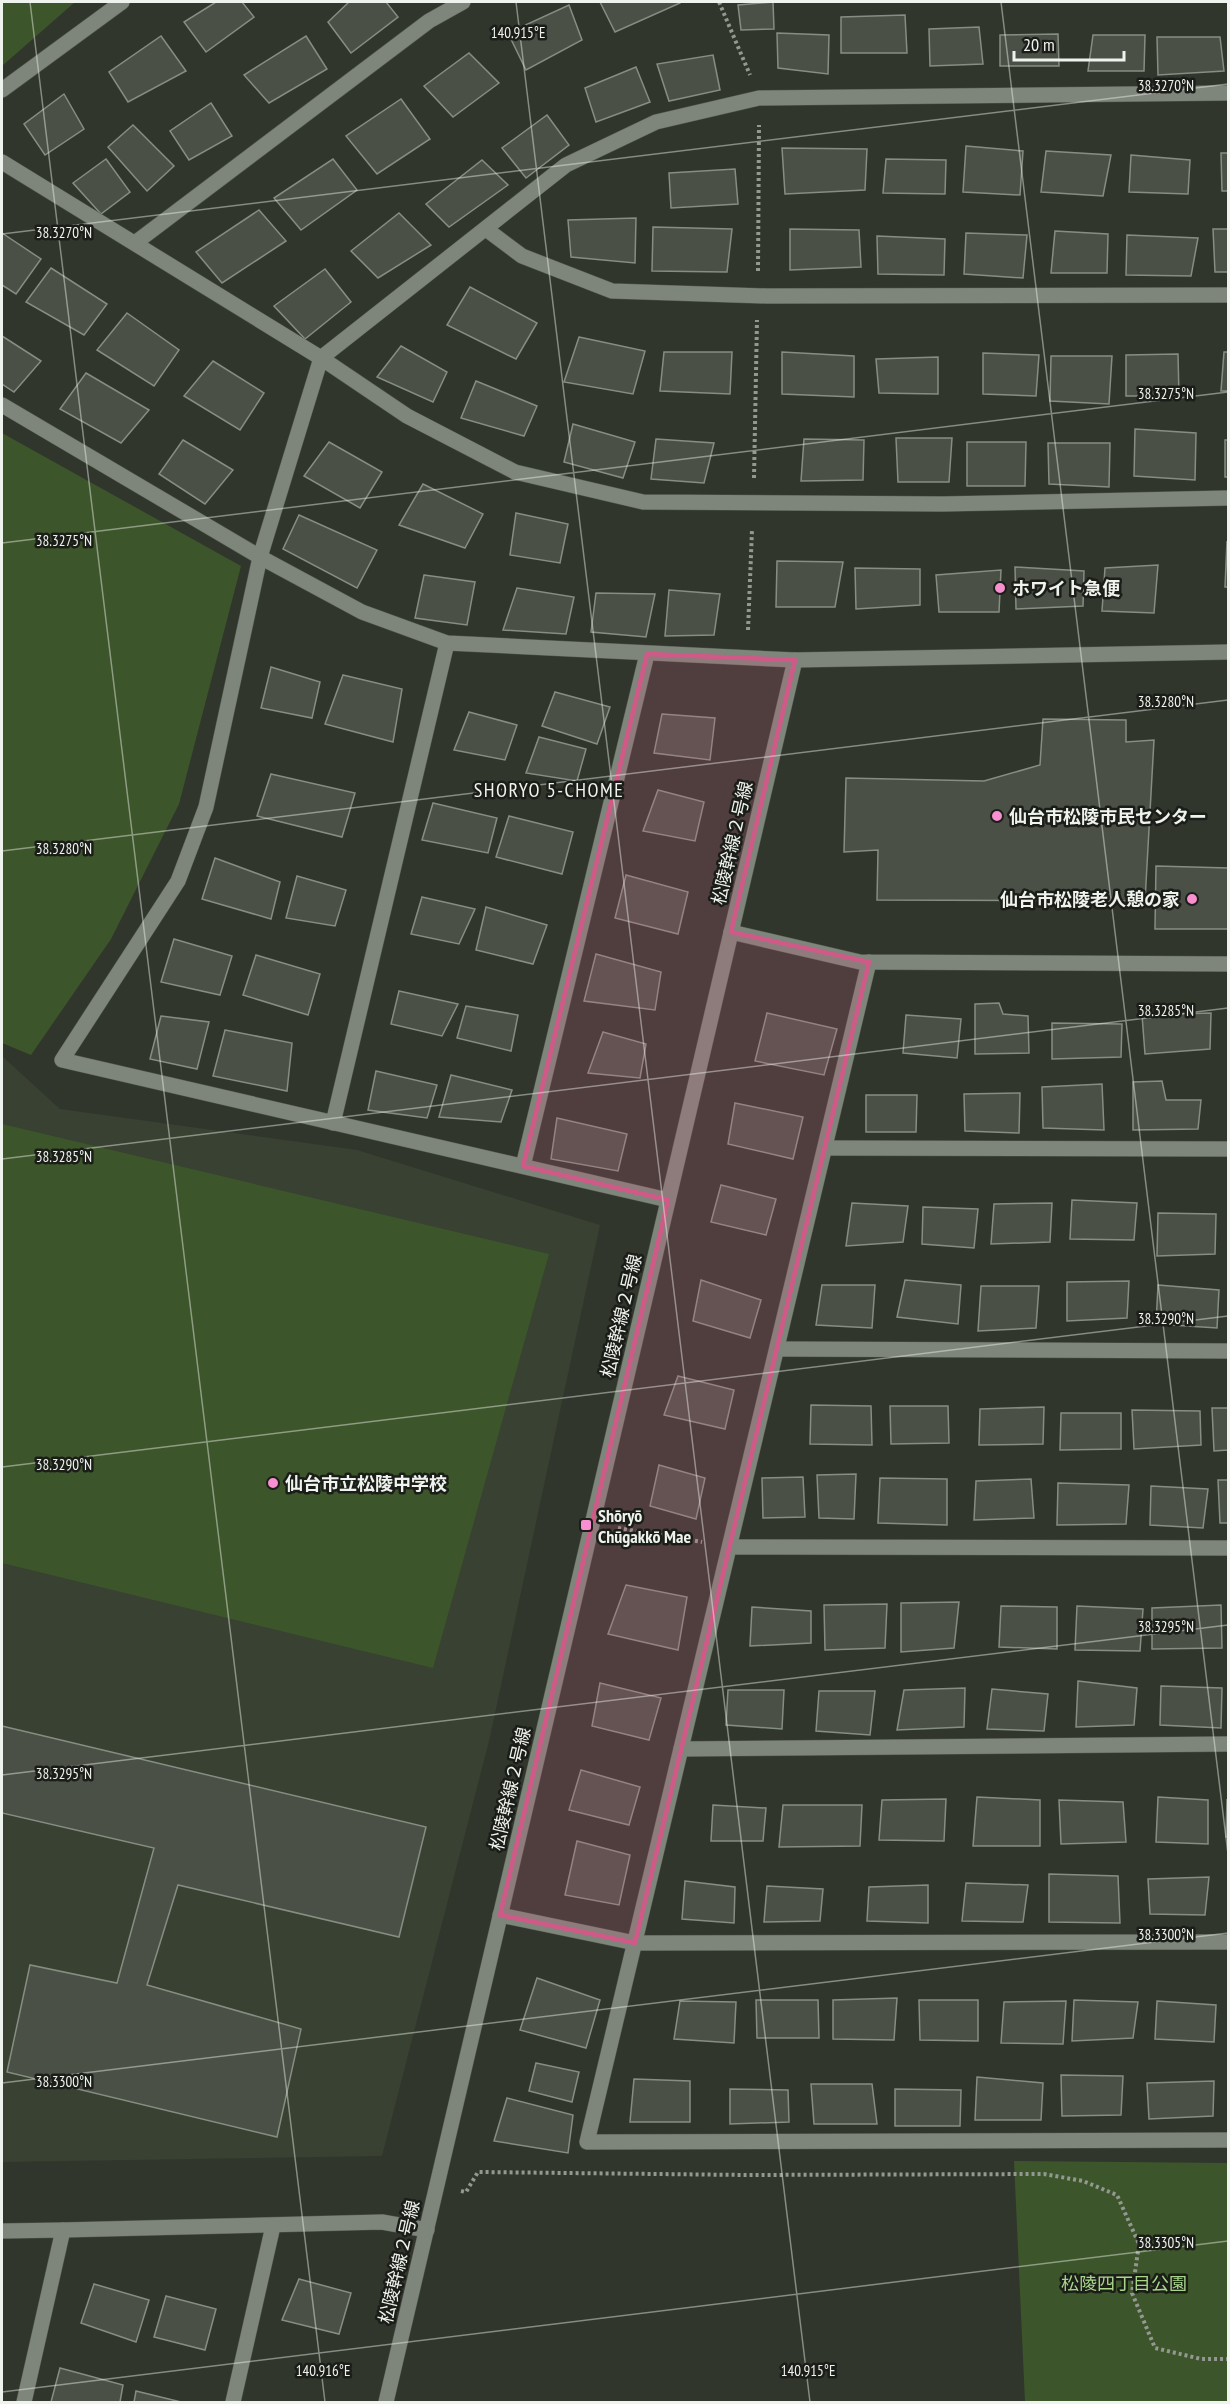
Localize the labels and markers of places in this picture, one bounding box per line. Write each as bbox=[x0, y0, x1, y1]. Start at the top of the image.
place label: ホワイト急便 bbox=[1012, 577, 1121, 600]
marker: ホワイト急便 bbox=[993, 581, 1007, 595]
place label: 仙台市松陵市民センター bbox=[1009, 805, 1207, 828]
marker: 仙台市松陵市民センター bbox=[990, 809, 1004, 823]
place label: 仙台市松陵老人憩の家 bbox=[1000, 888, 1180, 911]
marker: 仙台市松陵老人憩の家 bbox=[1185, 892, 1199, 906]
place label: 仙台市立松陵中学校 bbox=[285, 1472, 447, 1495]
marker: 仙台市立松陵中学校 bbox=[266, 1476, 280, 1490]
place label: Shōryō Chūgakkō Mae bbox=[598, 1504, 691, 1548]
marker: Shōryō Chūgakkō Mae bbox=[579, 1518, 593, 1532]

